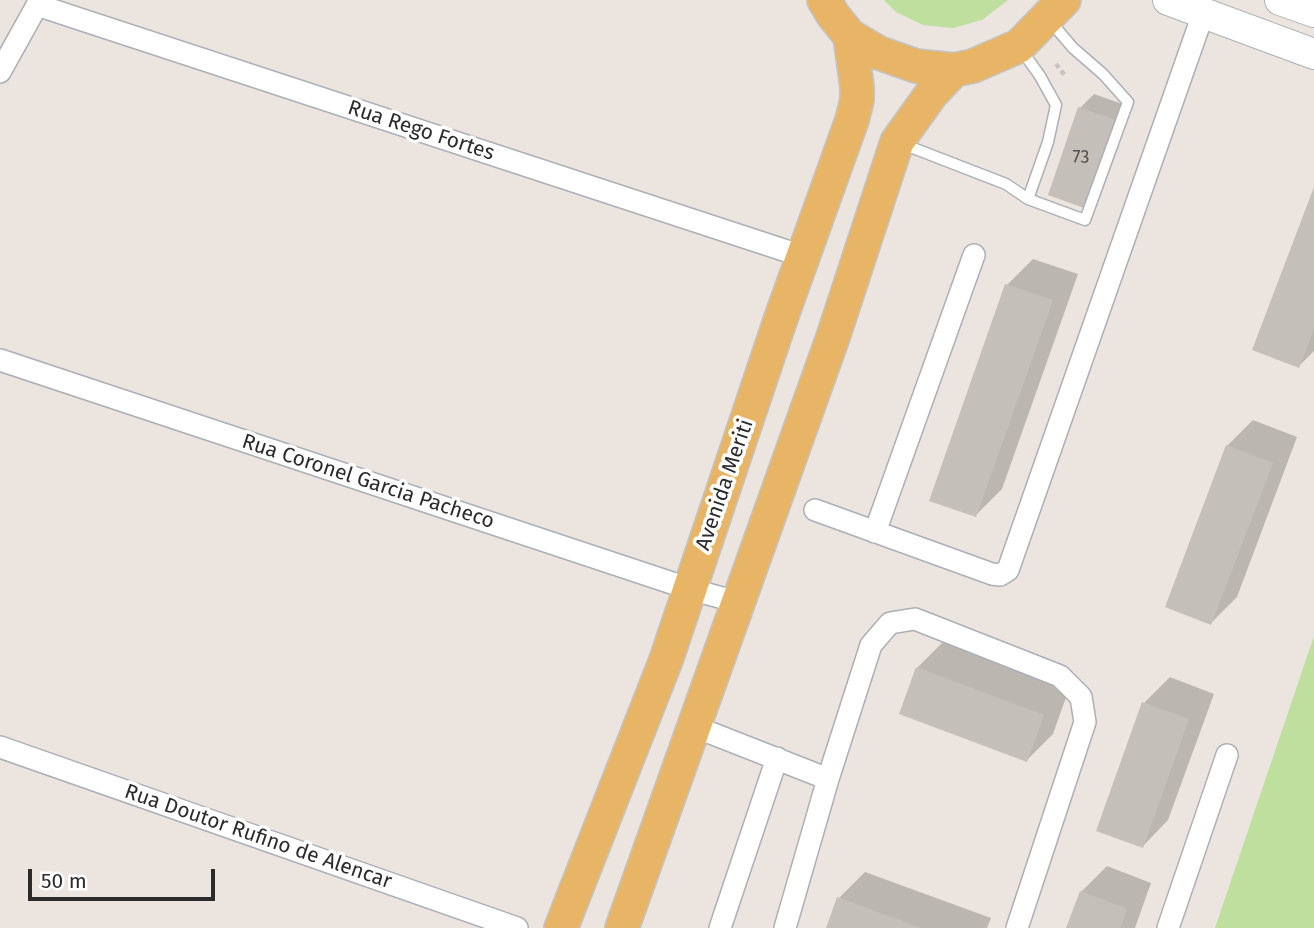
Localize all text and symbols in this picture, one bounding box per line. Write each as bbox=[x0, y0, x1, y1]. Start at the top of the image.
street label: Rua Rego Fortes bbox=[345, 95, 497, 167]
house number: 73 bbox=[1073, 147, 1089, 169]
street label: Avenida Meriti bbox=[691, 416, 759, 554]
street label: Rua Coronel Garcia Pacheco bbox=[239, 429, 497, 535]
street label: Rua Doutor Rufino de Alencar bbox=[121, 779, 395, 895]
scale bar bbox=[32, 855, 219, 899]
text: 50 m bbox=[41, 868, 87, 894]

